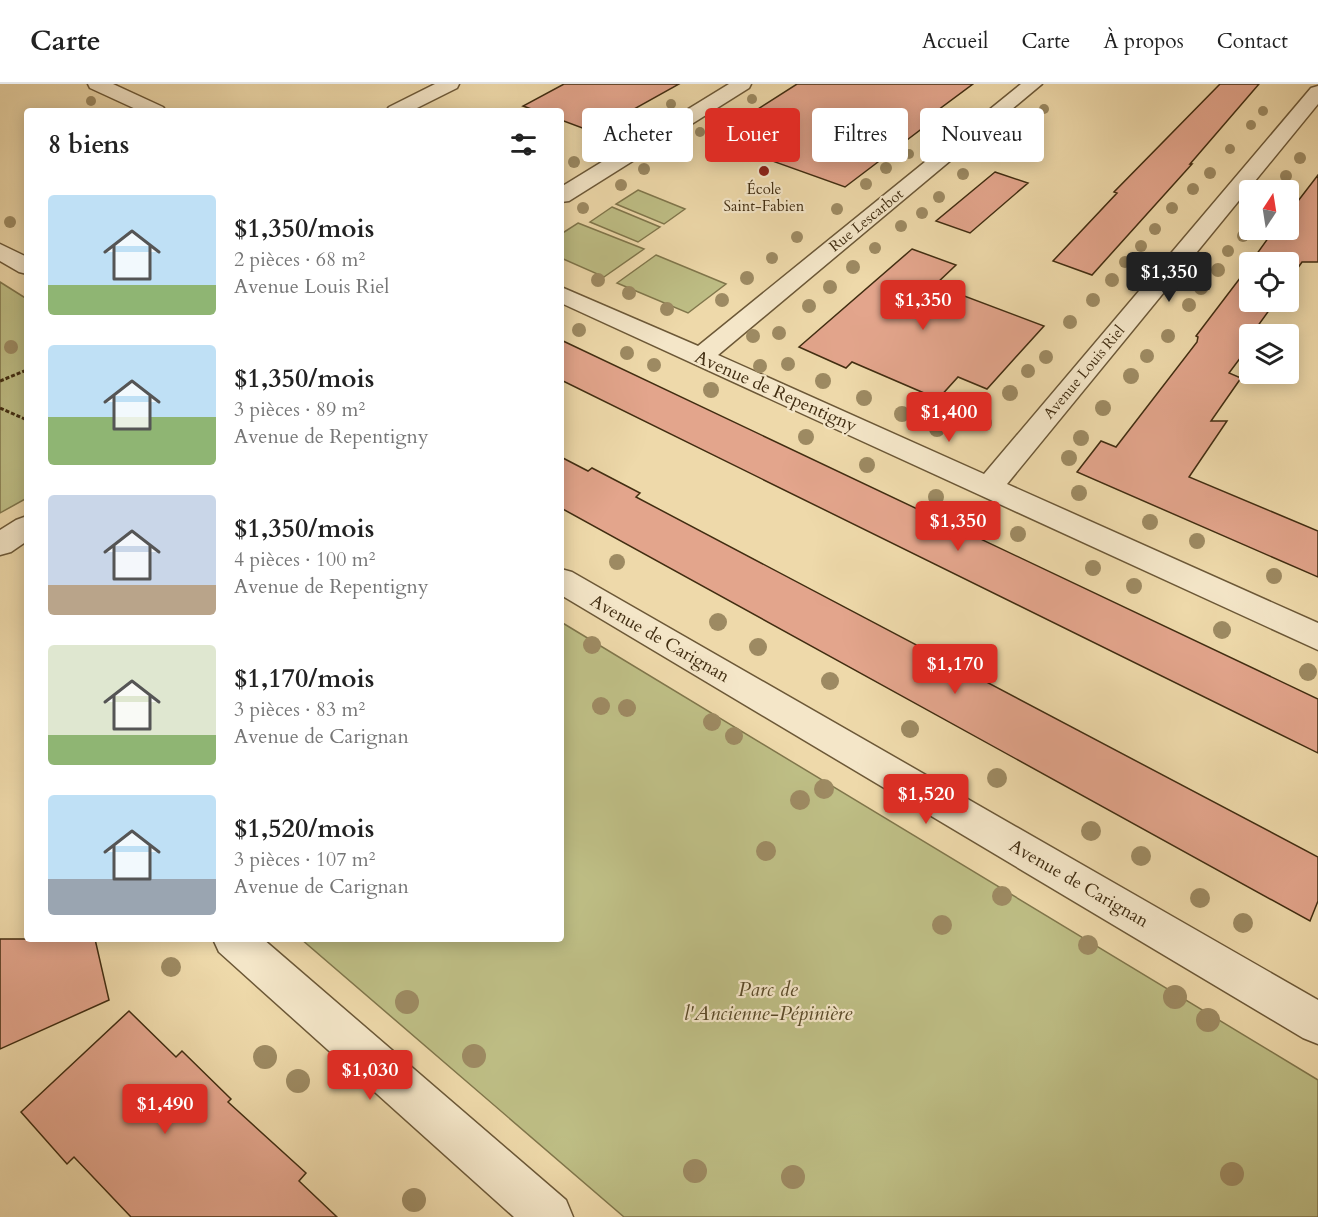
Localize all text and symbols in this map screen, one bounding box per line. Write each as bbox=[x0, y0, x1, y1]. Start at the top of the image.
text: Carte bbox=[30, 22, 101, 60]
text: Accueil bbox=[922, 27, 988, 56]
text: Carte bbox=[1021, 27, 1070, 56]
text: À propos bbox=[1103, 27, 1184, 56]
text: Contact bbox=[1217, 27, 1288, 56]
chip: Acheter bbox=[582, 108, 693, 162]
chip: Louer bbox=[705, 108, 800, 162]
chip: Filtres bbox=[812, 108, 908, 162]
chip: Nouveau bbox=[920, 108, 1044, 162]
text: 8 biens bbox=[48, 127, 129, 162]
icon: filters bbox=[507, 128, 540, 161]
marker: École Saint-Fabien bbox=[757, 164, 771, 178]
place label: École Saint-Fabien bbox=[724, 179, 805, 216]
north arrow bbox=[1239, 180, 1299, 240]
map controls bbox=[1239, 180, 1299, 384]
street label: Rue Lescarbot bbox=[825, 184, 907, 256]
text: $1,350/mois bbox=[234, 211, 374, 246]
icon: home bbox=[96, 219, 168, 291]
text: 2 pièces · 68 m² bbox=[234, 246, 365, 273]
pin: $1,350 bbox=[1120, 252, 1218, 303]
button: locate bbox=[1239, 252, 1299, 312]
text: $1,350 bbox=[1140, 258, 1198, 285]
text: Avenue Louis Riel bbox=[234, 273, 389, 300]
pin: $1,350 bbox=[874, 280, 972, 331]
text: $1,350 bbox=[894, 286, 952, 313]
street label: Avenue Louis Riel bbox=[1039, 321, 1129, 423]
button: layers bbox=[1239, 324, 1299, 384]
street label: Avenue de Repentigny bbox=[691, 344, 861, 439]
text: $1,350/mois bbox=[234, 361, 374, 396]
icon: home bbox=[96, 369, 168, 441]
pin: $1,400 bbox=[900, 392, 998, 443]
text: 3 pièces · 89 m² bbox=[234, 396, 365, 423]
text: $1,400 bbox=[920, 398, 978, 425]
text: Avenue de Repentigny bbox=[234, 423, 428, 450]
pin: $1,350 bbox=[909, 501, 1007, 552]
text: $1,350 bbox=[929, 507, 987, 534]
text: $1,350/mois bbox=[234, 511, 374, 546]
icon: home bbox=[96, 519, 168, 591]
text: 4 pièces · 100 m² bbox=[234, 546, 375, 573]
text: Avenue de Repentigny bbox=[234, 573, 428, 600]
street label: Avenue de Carignan bbox=[585, 588, 735, 689]
pin: $1,170 bbox=[906, 644, 1004, 695]
text: $1,170 bbox=[926, 650, 984, 677]
text: $1,170/mois bbox=[234, 661, 374, 696]
icon: home bbox=[96, 669, 168, 741]
text: 3 pièces · 83 m² bbox=[234, 696, 365, 723]
text: Avenue de Carignan bbox=[234, 723, 409, 750]
pin: $1,520 bbox=[877, 774, 975, 825]
text: $1,520 bbox=[897, 780, 955, 807]
text: $1,520/mois bbox=[234, 811, 374, 846]
icon: home bbox=[96, 819, 168, 891]
street label: Avenue de Carignan bbox=[1004, 833, 1154, 934]
text: 3 pièces · 107 m² bbox=[234, 846, 375, 873]
text: Avenue de Carignan bbox=[234, 873, 409, 900]
park label: Parc de l'Ancienne-Pépinière bbox=[684, 975, 853, 1028]
pin: $1,030 bbox=[321, 1050, 419, 1101]
text: $1,030 bbox=[341, 1056, 399, 1083]
pin: $1,490 bbox=[116, 1084, 214, 1135]
text: $1,490 bbox=[136, 1090, 194, 1117]

